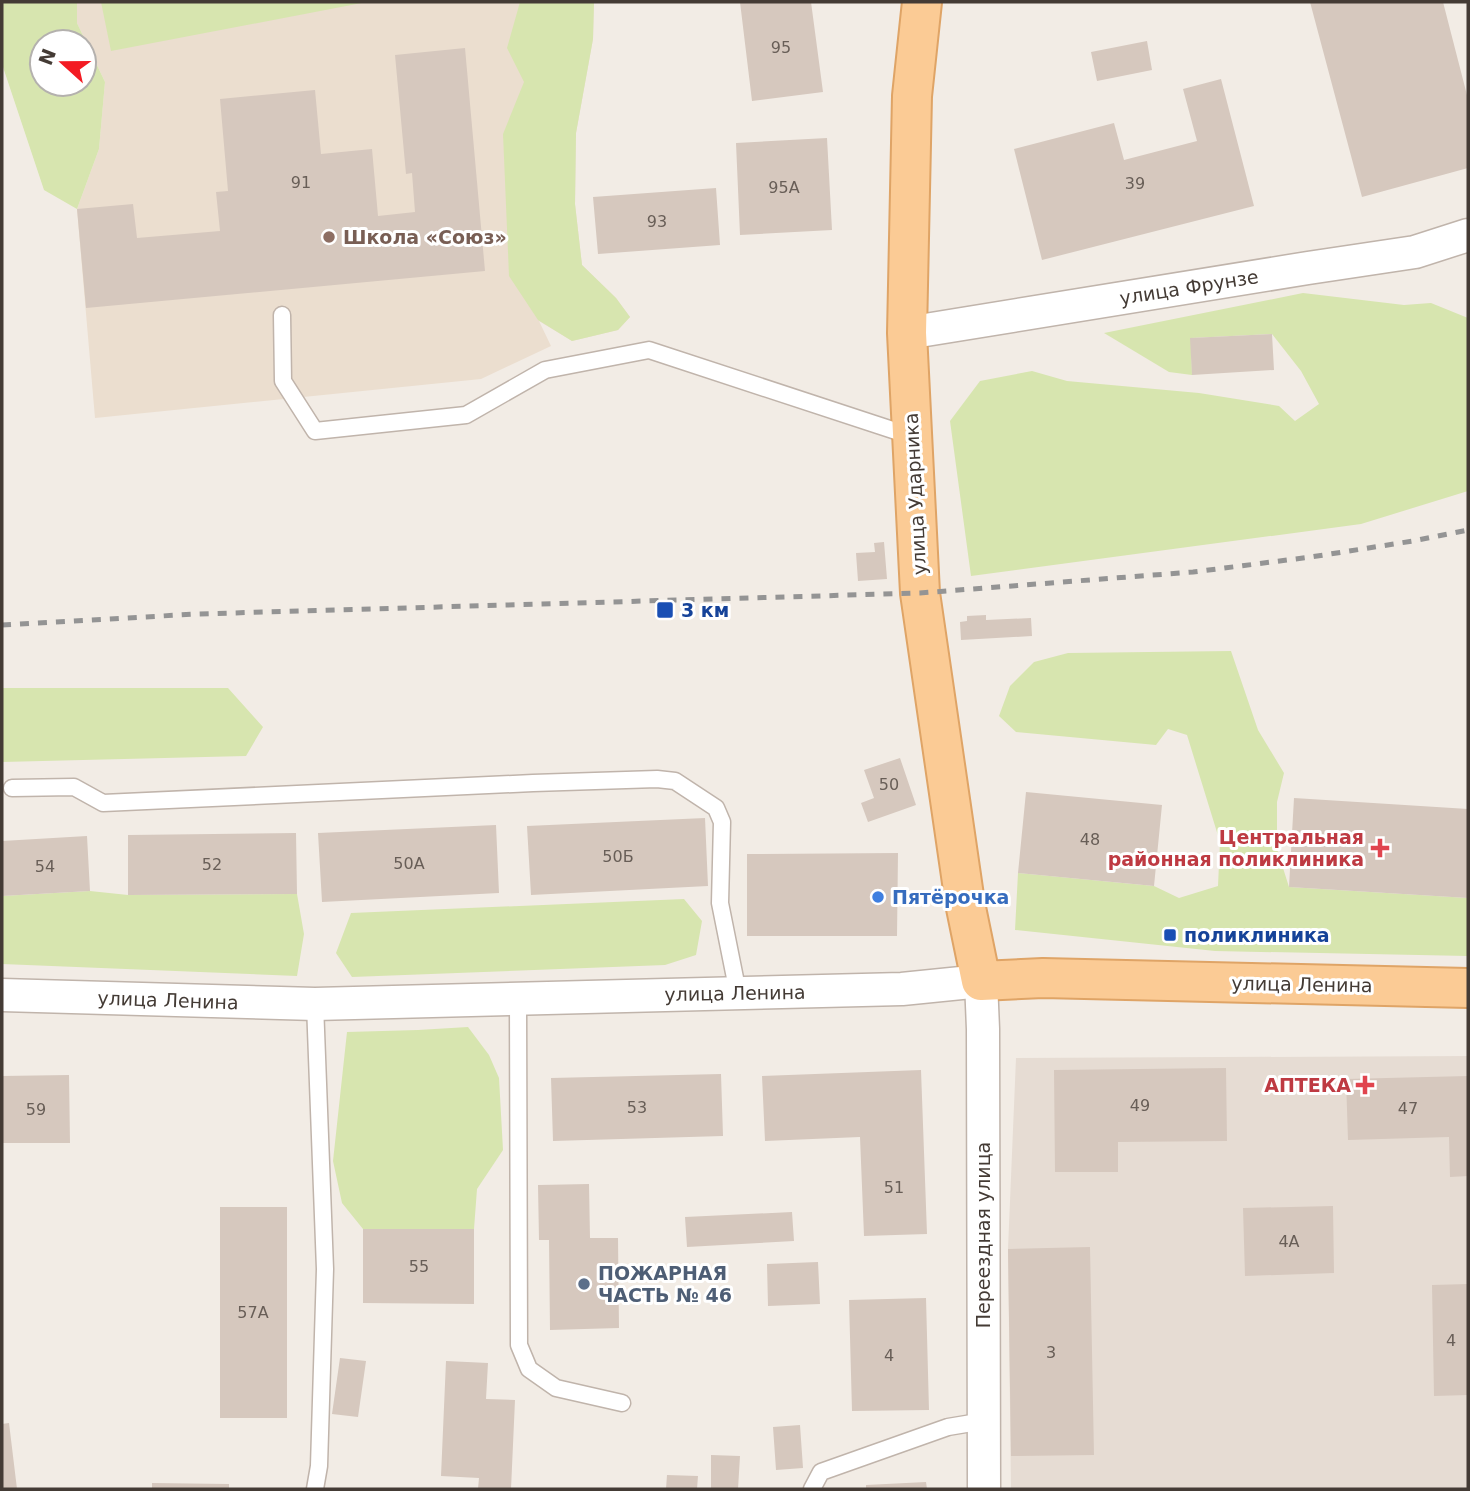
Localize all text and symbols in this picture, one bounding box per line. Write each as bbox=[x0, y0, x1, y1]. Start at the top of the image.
north arrow bbox=[28, 28, 98, 98]
house number: 95 bbox=[771, 38, 791, 57]
text: N bbox=[34, 46, 60, 68]
house number: 91 bbox=[291, 173, 311, 192]
house number: 39 bbox=[1125, 174, 1145, 193]
house number: 95А bbox=[768, 178, 800, 197]
house number: 93 bbox=[647, 212, 667, 231]
place label: Школа «Союз» bbox=[343, 226, 507, 248]
marker: Школа «Союз» bbox=[321, 229, 337, 245]
street label: улица Фрунзе bbox=[1118, 265, 1260, 309]
street label: улица Ударника bbox=[900, 412, 930, 576]
place label: 3 км bbox=[681, 599, 729, 621]
marker: 3 км bbox=[655, 600, 675, 620]
house number: 50 bbox=[879, 775, 899, 794]
place label: Центральная районная поликлиника bbox=[1108, 826, 1364, 870]
house number: 48 bbox=[1080, 830, 1100, 849]
marker: Центральная районная поликлиника bbox=[1370, 838, 1390, 858]
house number: 50Б bbox=[602, 847, 634, 866]
house number: 50А bbox=[393, 854, 425, 873]
house number: 52 bbox=[202, 855, 222, 874]
house number: 54 bbox=[35, 857, 55, 876]
place label: Пятёрочка bbox=[892, 886, 1009, 908]
marker: Пятёрочка bbox=[870, 889, 886, 905]
place label: поликлиника bbox=[1184, 924, 1330, 946]
marker: поликлиника bbox=[1162, 927, 1178, 943]
street label: улица Ленина bbox=[1231, 972, 1373, 996]
street label: улица Ленина bbox=[664, 981, 806, 1005]
street label: улица Ленина bbox=[97, 987, 239, 1013]
place label: АПТЕКА bbox=[1264, 1074, 1351, 1096]
marker: АПТЕКА bbox=[1357, 1077, 1373, 1093]
house number: 49 bbox=[1130, 1096, 1150, 1115]
house number: 53 bbox=[627, 1098, 647, 1117]
house number: 47 bbox=[1398, 1099, 1418, 1118]
house number: 59 bbox=[26, 1100, 46, 1119]
street label: Переездная улица bbox=[972, 1142, 994, 1328]
house number: 51 bbox=[884, 1178, 904, 1197]
house number: 4А bbox=[1278, 1232, 1300, 1251]
house number: 55 bbox=[409, 1257, 429, 1276]
place label: ПОЖАРНАЯ ЧАСТЬ № 46 bbox=[598, 1262, 732, 1306]
marker: ПОЖАРНАЯ ЧАСТЬ № 46 bbox=[576, 1276, 592, 1292]
house number: 57А bbox=[237, 1303, 269, 1322]
house number: 4 bbox=[1446, 1331, 1456, 1350]
house number: 3 bbox=[1046, 1343, 1056, 1362]
house number: 4 bbox=[884, 1346, 894, 1365]

